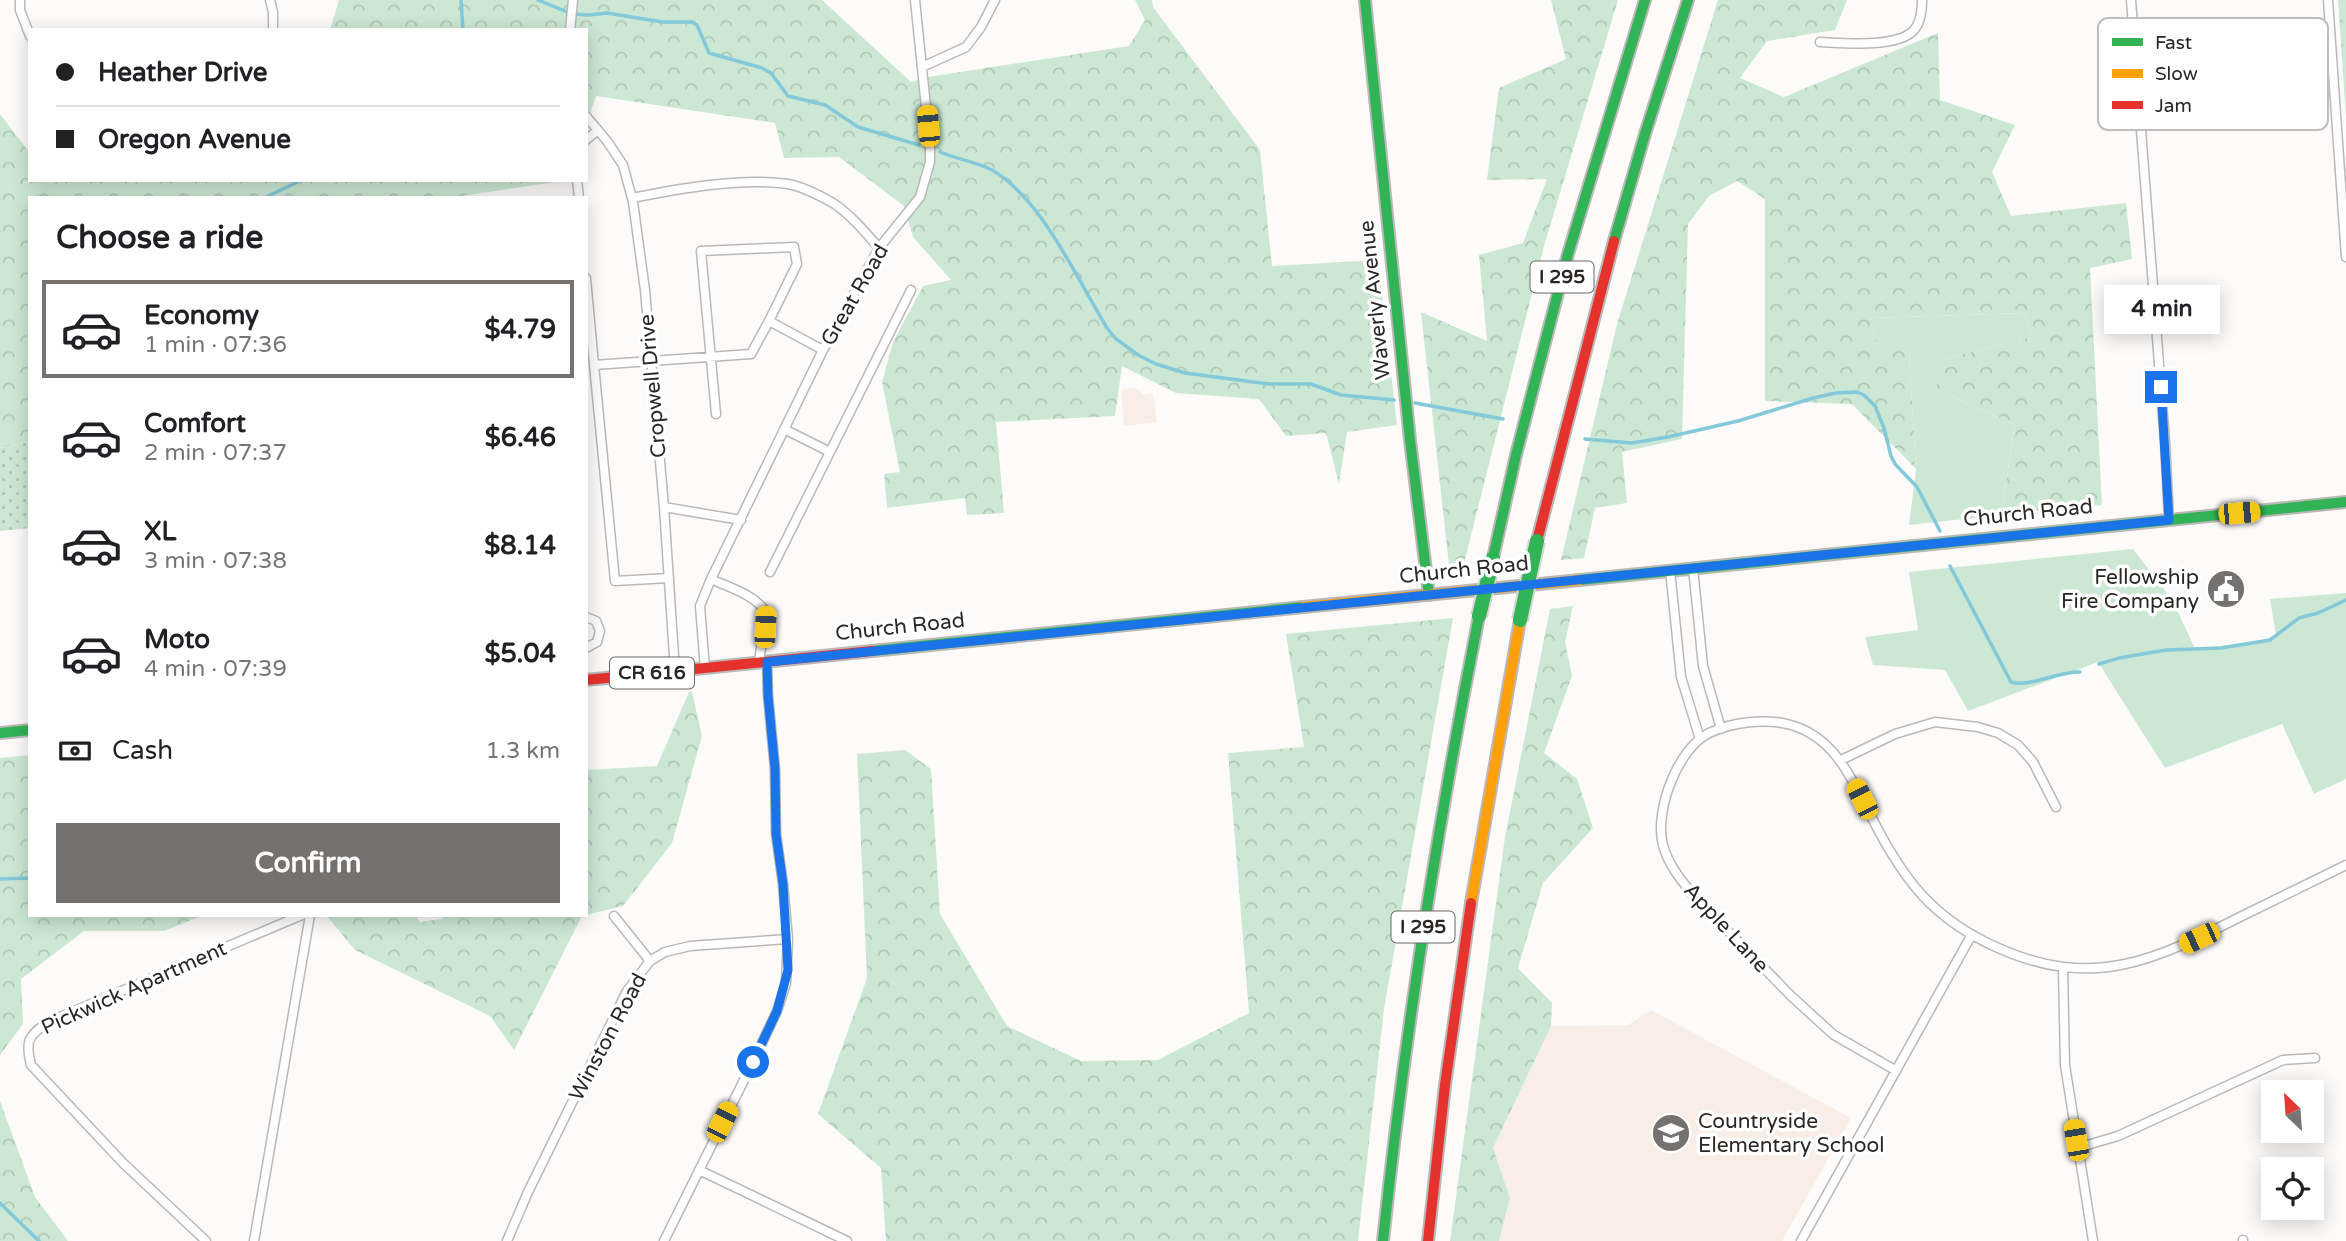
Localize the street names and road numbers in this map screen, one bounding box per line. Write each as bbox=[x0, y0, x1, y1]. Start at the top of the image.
street label: Waverly Avenue bbox=[1354, 219, 1396, 381]
street label: Great Road bbox=[816, 240, 894, 350]
road number: I 295 bbox=[1530, 262, 1594, 292]
street label: Cropwell Drive bbox=[634, 313, 672, 459]
street label: Church Road bbox=[1962, 494, 2094, 532]
street label: Church Road bbox=[1398, 551, 1530, 589]
street label: Church Road bbox=[834, 608, 966, 646]
road number: CR 616 bbox=[610, 658, 694, 688]
street label: Apple Lane bbox=[1678, 878, 1774, 978]
road number: I 295 bbox=[1392, 911, 1454, 942]
street label: Pickwick Apartment bbox=[37, 936, 231, 1040]
street label: Winston Road bbox=[564, 969, 652, 1105]

